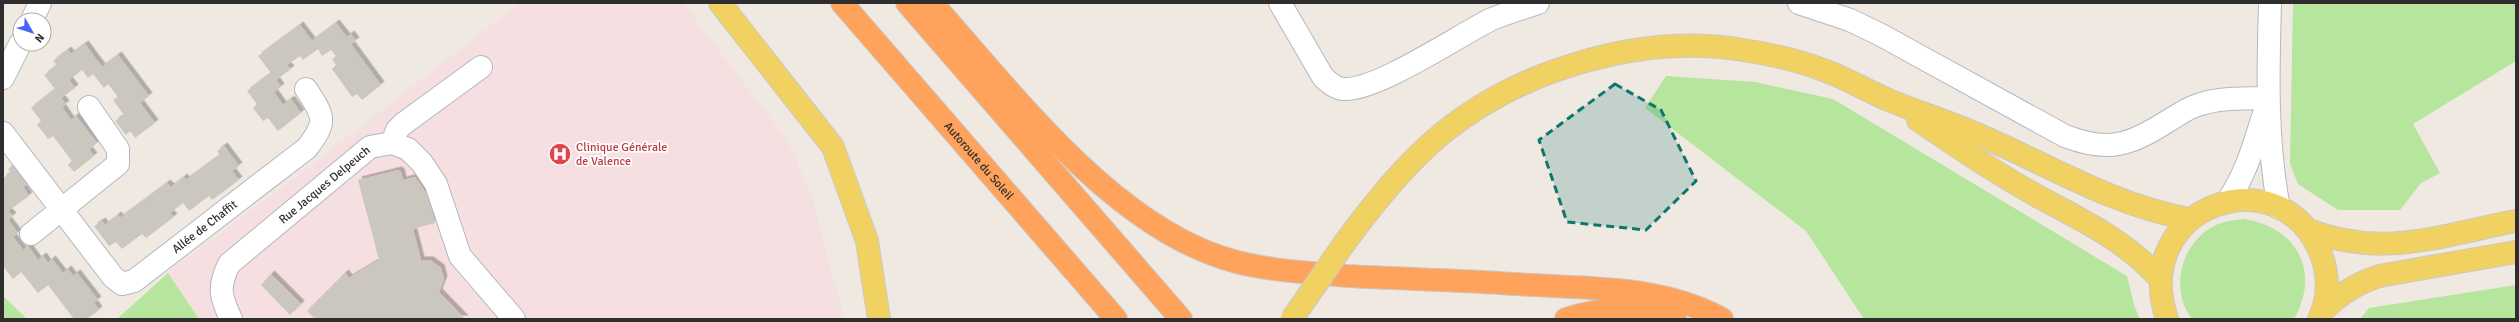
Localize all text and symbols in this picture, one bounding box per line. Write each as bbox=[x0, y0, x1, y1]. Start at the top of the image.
north arrow bbox=[12, 12, 52, 52]
text: N bbox=[32, 31, 47, 45]
street label: Autoroute du Soleil bbox=[941, 119, 1017, 204]
place label: Clinique Générale de Valence bbox=[576, 140, 667, 169]
hospital icon: Clinique Générale de Valence bbox=[547, 141, 573, 167]
street label: Rue Jacques Delpeuch bbox=[276, 143, 374, 227]
street label: Allée de Chaffit bbox=[169, 197, 241, 257]

